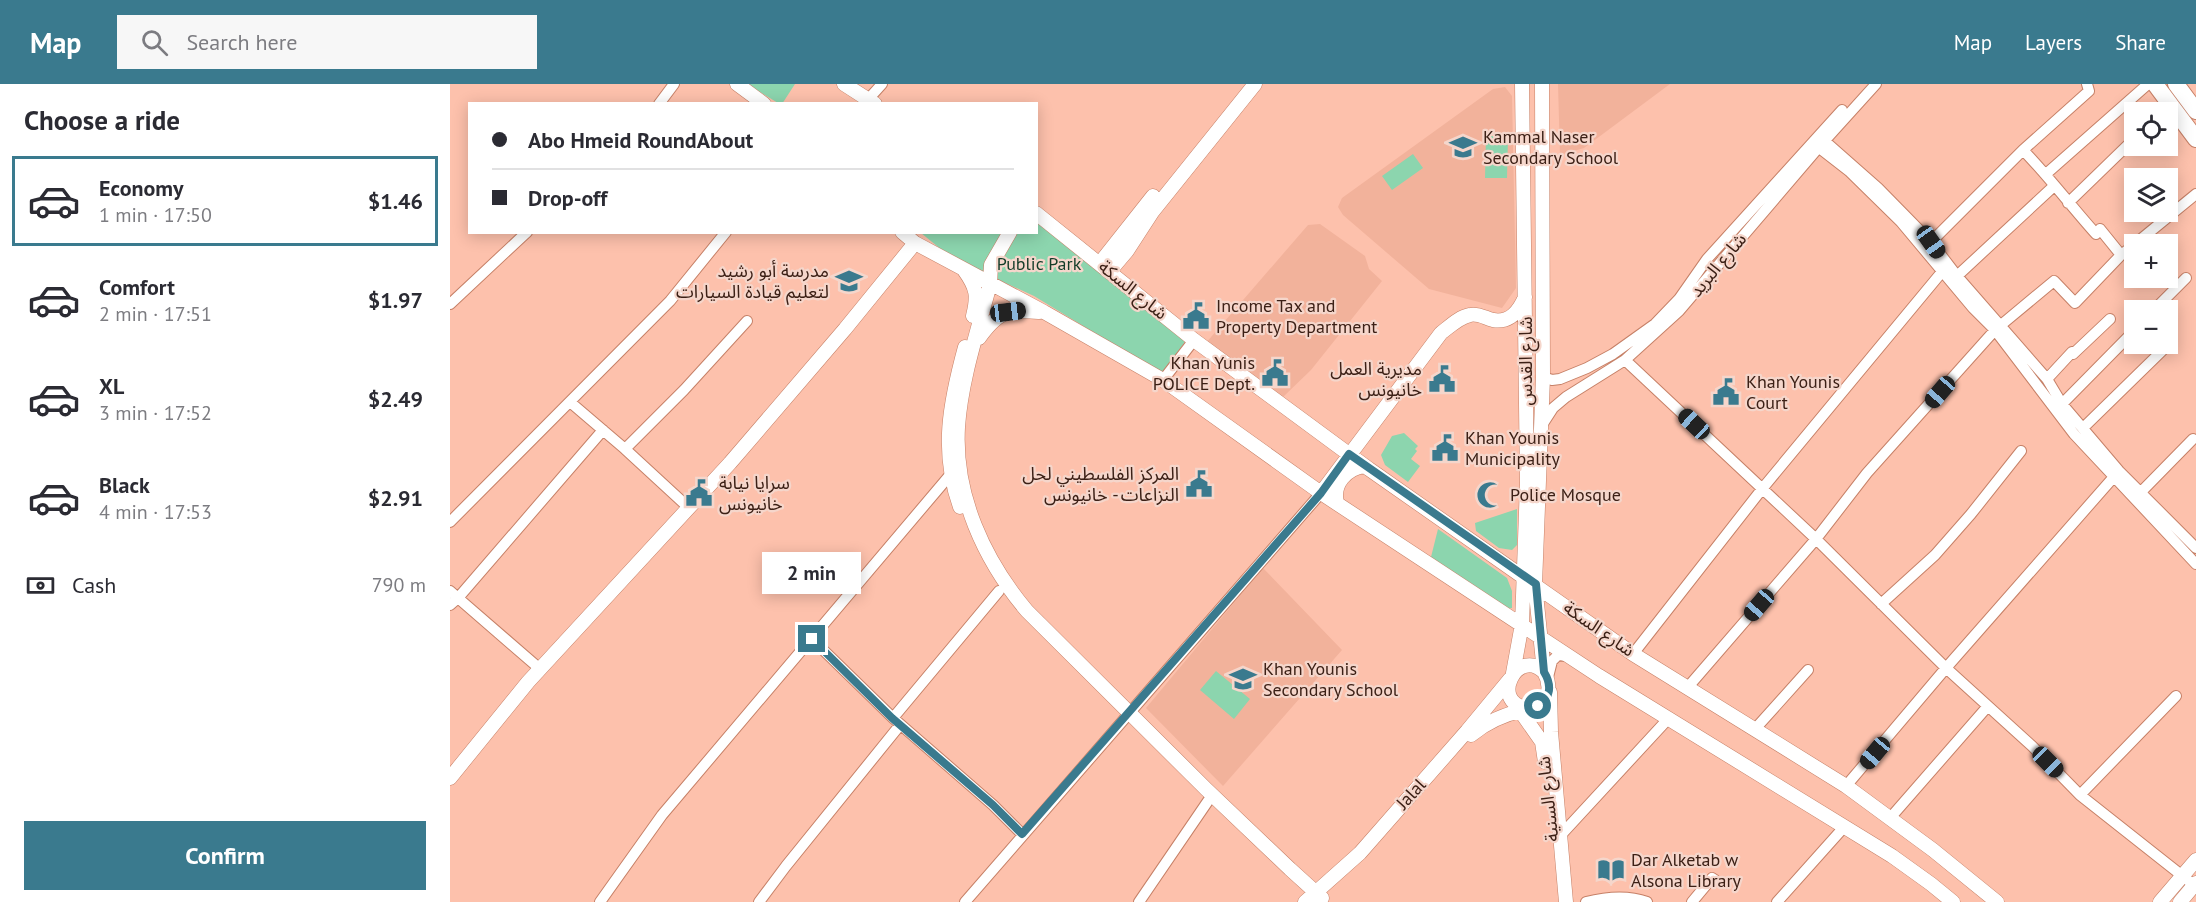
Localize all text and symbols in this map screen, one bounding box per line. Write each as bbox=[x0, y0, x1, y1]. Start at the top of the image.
search box bbox=[117, 15, 537, 69]
text: Map bbox=[30, 24, 81, 61]
icon: search bbox=[138, 26, 171, 59]
text: Search here bbox=[186, 28, 297, 56]
text: Map bbox=[1954, 29, 1992, 56]
text: Layers bbox=[2025, 29, 2082, 56]
text: Share bbox=[2115, 29, 2166, 56]
map controls bbox=[2124, 102, 2178, 354]
button: locate bbox=[2124, 102, 2178, 156]
text: Choose a ride bbox=[24, 103, 180, 137]
place label: Kammal Naser Secondary School bbox=[1483, 125, 1619, 169]
text: Abo Hmeid RoundAbout bbox=[528, 126, 753, 154]
school or university icon: Kammal Naser Secondary School bbox=[1448, 132, 1478, 162]
button: layers bbox=[2124, 168, 2178, 222]
icon: car bbox=[27, 174, 81, 228]
text: Economy bbox=[99, 174, 183, 202]
text: Drop-off bbox=[528, 184, 607, 212]
text: $1.46 bbox=[368, 187, 423, 215]
text: 1 min · 17:50 bbox=[99, 202, 212, 228]
car bbox=[1913, 222, 1949, 262]
street label: شارع البريد bbox=[1684, 228, 1753, 303]
button: + bbox=[2124, 234, 2178, 288]
park label: Public Park bbox=[997, 252, 1082, 275]
street label: شارع السكة bbox=[1092, 255, 1172, 327]
place label: مدرسة أبو رشيد لتعليم قيادة السيارات bbox=[676, 259, 829, 305]
school or university icon: مدرسة أبو رشيد لتعليم قيادة السيارات bbox=[834, 266, 864, 296]
icon: car bbox=[27, 273, 81, 327]
text: Comfort bbox=[99, 273, 175, 301]
text: $1.97 bbox=[368, 286, 423, 314]
place label: Income Tax and Property Department bbox=[1216, 294, 1377, 338]
button: − bbox=[2124, 300, 2178, 354]
text: 2 min · 17:51 bbox=[99, 301, 212, 327]
car bbox=[989, 301, 1027, 323]
public building icon: Income Tax and Property Department bbox=[1181, 301, 1211, 331]
street label: شارع القدس bbox=[1514, 316, 1540, 406]
place label: Khan Yunis POLICE Dept. bbox=[1153, 351, 1255, 395]
place label: مديرية العمل خانيونس bbox=[1330, 357, 1422, 401]
public building icon: Khan Yunis POLICE Dept. bbox=[1260, 358, 1290, 388]
public building icon: مديرية العمل خانيونس bbox=[1427, 364, 1457, 394]
place label: Khan Younis Court bbox=[1746, 370, 1840, 414]
icon: car bbox=[27, 372, 81, 426]
text: XL bbox=[99, 372, 124, 400]
car bbox=[1921, 373, 1959, 411]
public building icon: Khan Younis Court bbox=[1711, 377, 1741, 407]
text: $2.49 bbox=[368, 385, 423, 413]
text: 3 min · 17:52 bbox=[99, 400, 212, 426]
car bbox=[1675, 405, 1713, 443]
place label: Khan Younis Municipality bbox=[1465, 426, 1560, 470]
public building icon: Khan Younis Municipality bbox=[1430, 433, 1460, 463]
place label: المركز الفلسطيني لحل النزاعات - خانيونس bbox=[1022, 462, 1179, 506]
public building icon: المركز الفلسطيني لحل النزاعات - خانيونس bbox=[1184, 469, 1214, 499]
icon: car bbox=[27, 471, 81, 525]
text: Black bbox=[99, 471, 150, 499]
place label: سرايا نيابة خانيونس bbox=[719, 471, 790, 515]
public building icon: سرايا نيابة خانيونس bbox=[684, 478, 714, 508]
mosque icon: Police Mosque bbox=[1475, 480, 1505, 510]
place label: Police Mosque bbox=[1510, 483, 1621, 506]
text: $2.91 bbox=[368, 484, 423, 512]
text: 4 min · 17:53 bbox=[99, 499, 212, 525]
callout: 2 min bbox=[762, 552, 862, 594]
text: 2 min bbox=[787, 560, 836, 586]
icon: cash bbox=[24, 569, 57, 602]
text: Cash bbox=[72, 571, 116, 599]
text: 790 m bbox=[372, 572, 426, 598]
car bbox=[1740, 586, 1778, 624]
street label: شارع السكة bbox=[1557, 596, 1639, 664]
route end bbox=[798, 625, 825, 652]
place label: Khan Younis Secondary School bbox=[1263, 657, 1399, 701]
school or university icon: Khan Younis Secondary School bbox=[1228, 664, 1258, 694]
route start bbox=[1524, 692, 1551, 719]
car bbox=[1857, 733, 1893, 773]
car bbox=[2029, 743, 2067, 781]
street label: شارع السنية bbox=[1532, 755, 1566, 843]
street label: Jalal bbox=[1390, 773, 1431, 815]
button: Confirm bbox=[24, 821, 426, 890]
place label: Dar Alketab w Alsona Library bbox=[1631, 848, 1742, 892]
library icon: Dar Alketab w Alsona Library bbox=[1596, 855, 1626, 885]

